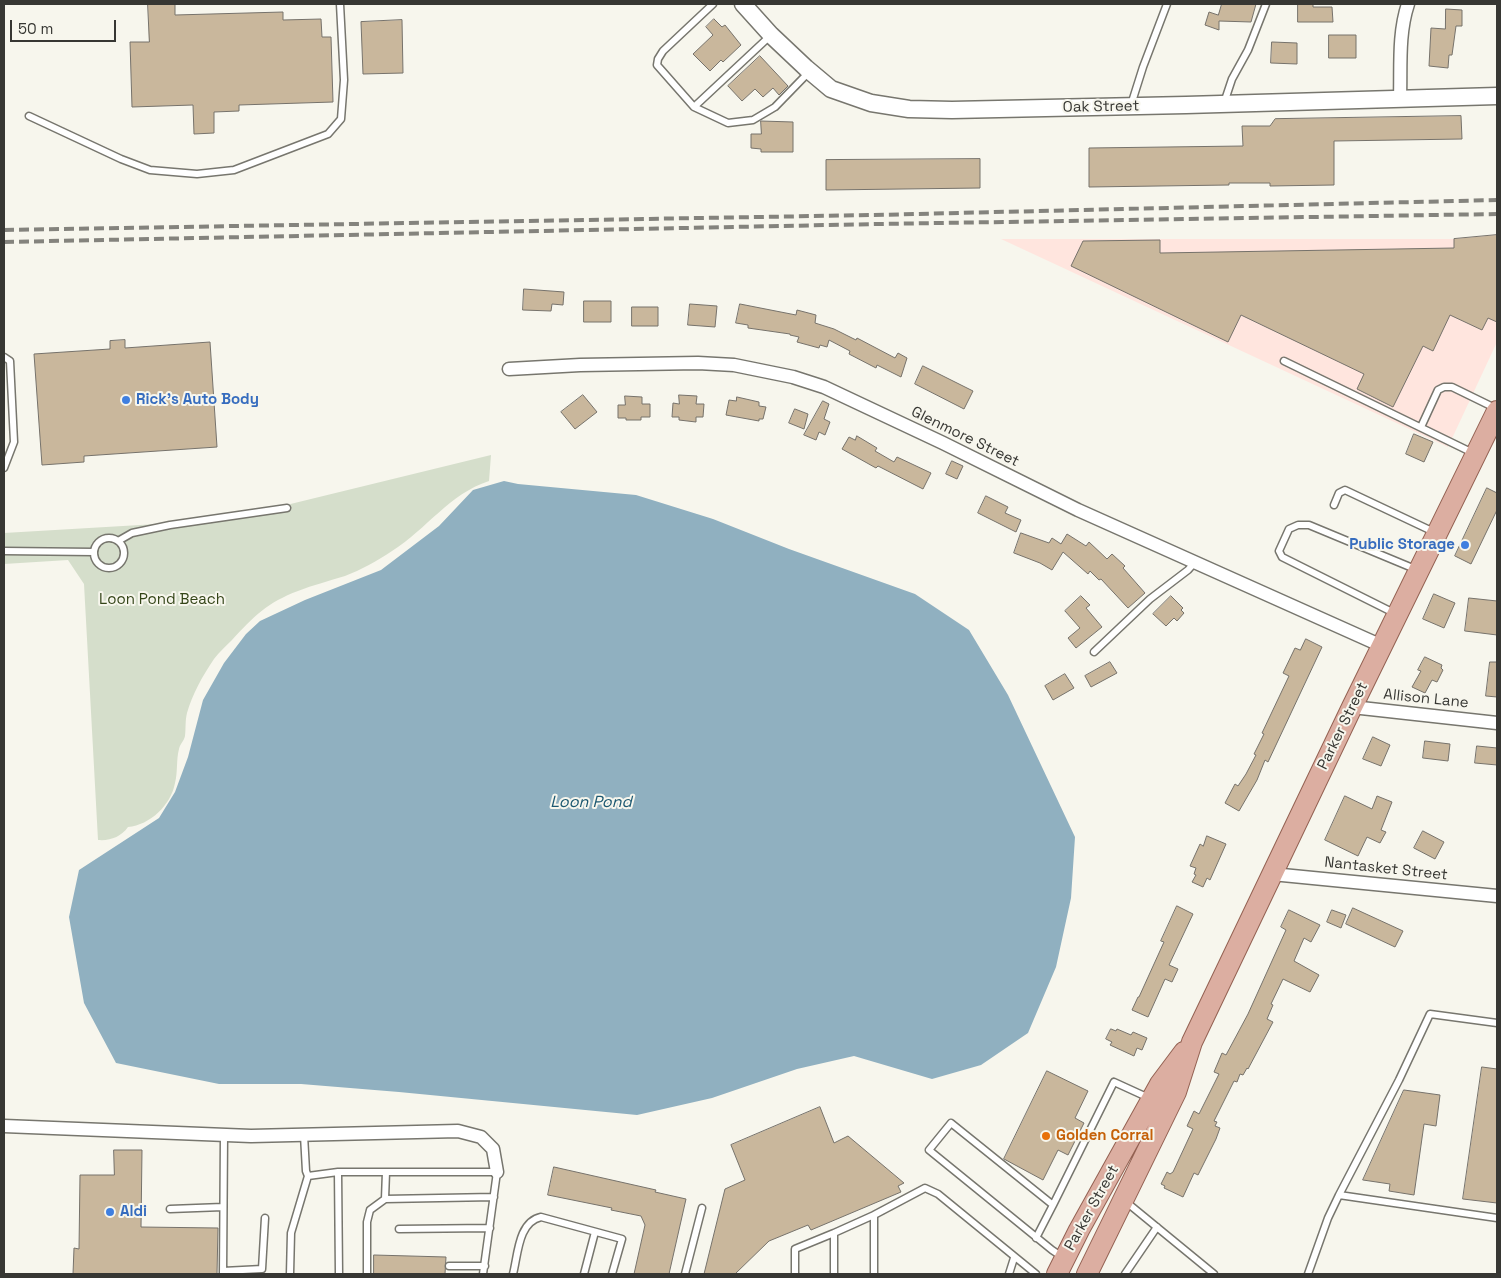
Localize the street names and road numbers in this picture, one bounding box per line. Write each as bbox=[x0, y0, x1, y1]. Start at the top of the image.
street label: Oak Street bbox=[1063, 97, 1139, 117]
street label: Glenmore Street bbox=[908, 403, 1022, 471]
street label: Parker Street bbox=[1314, 679, 1372, 773]
street label: Allison Lane bbox=[1382, 686, 1470, 712]
street label: Nantasket Street bbox=[1324, 854, 1448, 884]
street label: Parker Street bbox=[1061, 1162, 1123, 1254]

